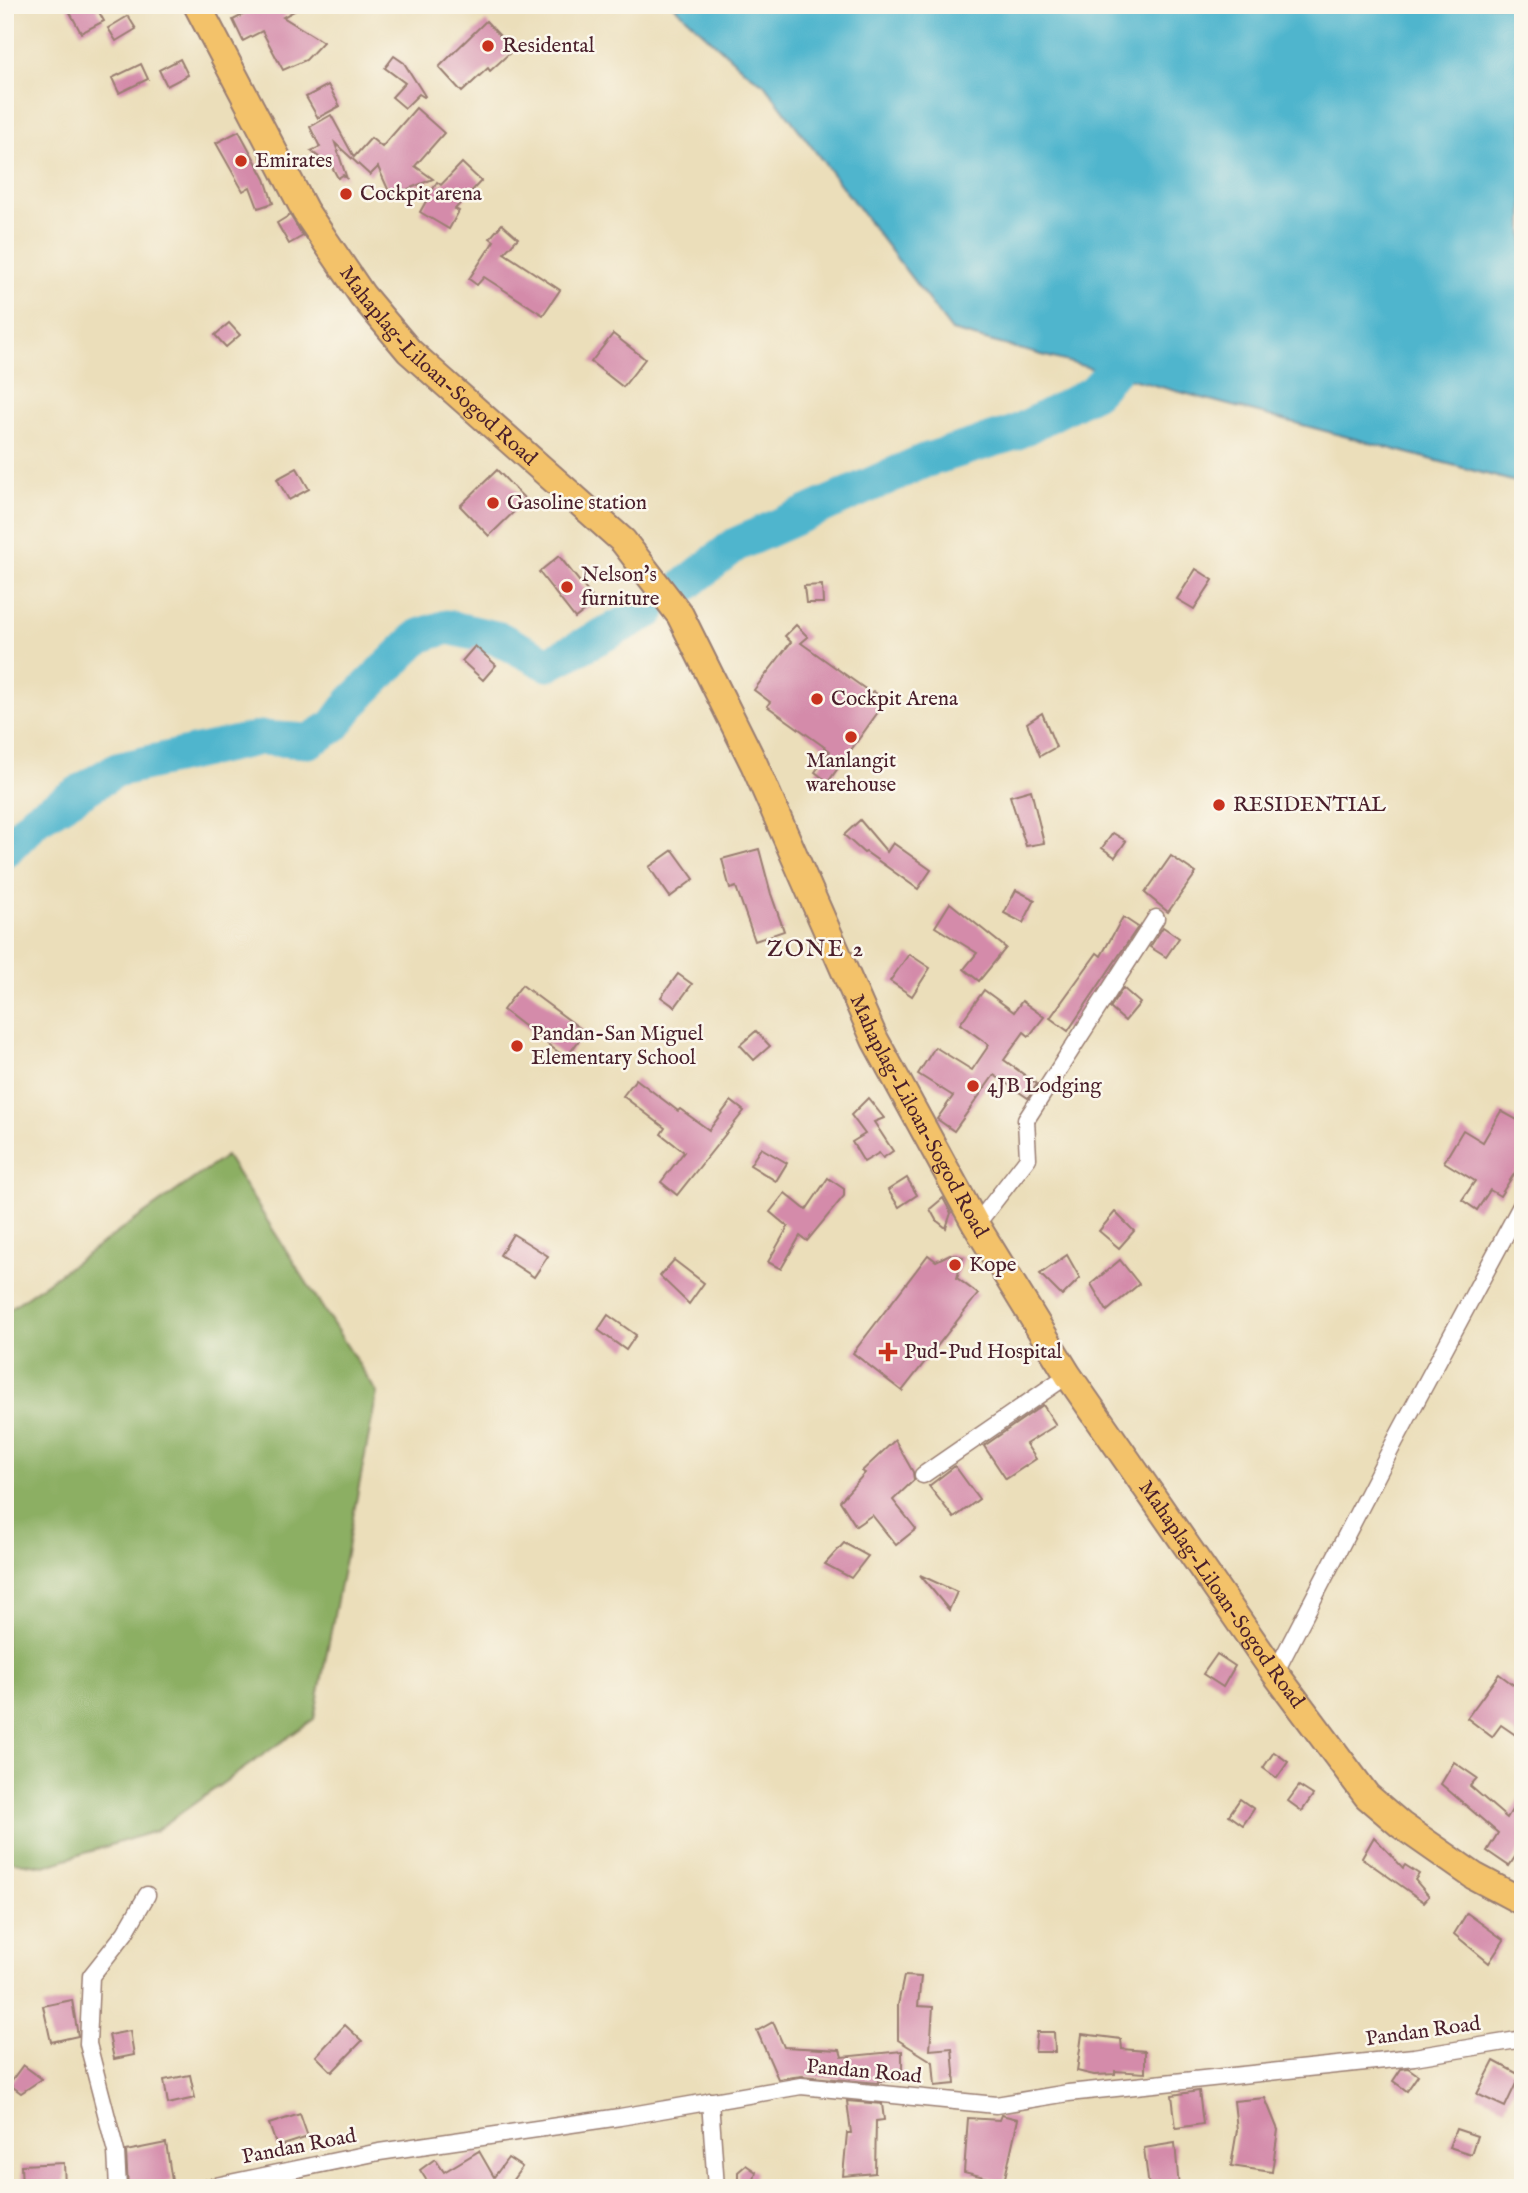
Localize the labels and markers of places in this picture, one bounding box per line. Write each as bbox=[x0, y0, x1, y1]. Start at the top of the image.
place label: Residental bbox=[502, 33, 595, 60]
marker: Residental bbox=[480, 38, 496, 54]
place label: Emirates bbox=[255, 148, 332, 175]
marker: Emirates bbox=[233, 153, 249, 169]
place label: Cockpit arena bbox=[360, 181, 483, 208]
marker: Cockpit arena bbox=[338, 186, 354, 202]
place label: Gasoline station bbox=[507, 490, 647, 517]
marker: Gasoline station bbox=[485, 495, 501, 511]
place label: Nelson's furniture bbox=[581, 562, 660, 613]
marker: Nelson's furniture bbox=[559, 579, 575, 595]
place label: Cockpit Arena bbox=[831, 686, 959, 713]
marker: Cockpit Arena bbox=[809, 691, 825, 707]
marker: Manlangit warehouse bbox=[843, 729, 859, 745]
place label: Manlangit warehouse bbox=[806, 748, 897, 799]
place label: RESIDENTIAL bbox=[1233, 792, 1386, 819]
marker: RESIDENTIAL bbox=[1211, 797, 1227, 813]
place label: Pandan-San Miguel Elementary School bbox=[531, 1021, 703, 1072]
marker: Pandan-San Miguel Elementary School bbox=[509, 1038, 525, 1054]
place label: 4JB Lodging bbox=[987, 1073, 1102, 1100]
marker: 4JB Lodging bbox=[965, 1078, 981, 1094]
place label: Kope bbox=[969, 1252, 1017, 1279]
marker: Kope bbox=[947, 1257, 963, 1273]
place label: Pud-Pud Hospital bbox=[904, 1339, 1062, 1366]
marker: Pud-Pud Hospital bbox=[878, 1342, 898, 1362]

